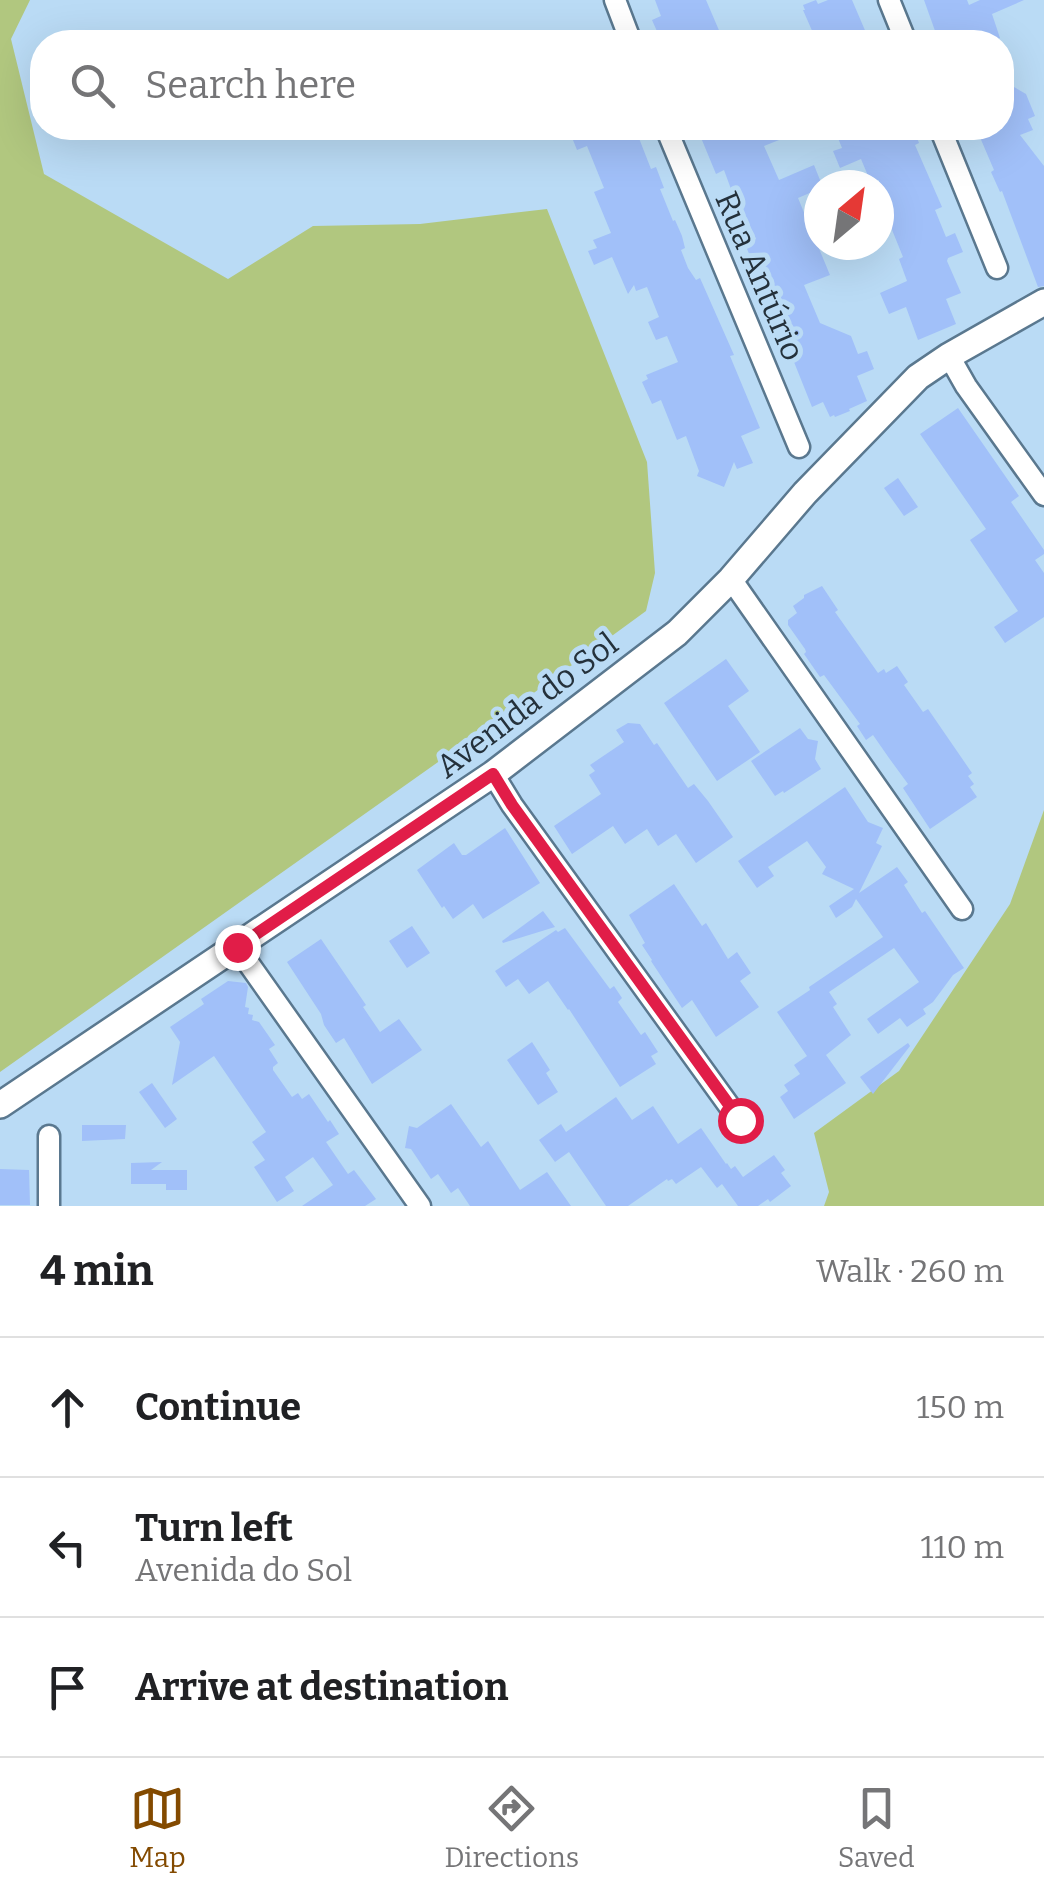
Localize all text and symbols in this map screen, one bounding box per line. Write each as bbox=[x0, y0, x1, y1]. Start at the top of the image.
search box bbox=[30, 30, 1014, 140]
icon: search bbox=[65, 58, 120, 113]
text: Search here bbox=[145, 62, 356, 108]
north arrow bbox=[804, 170, 894, 260]
street label: Rua Antúrio bbox=[707, 186, 813, 366]
street label: Avenida do Sol bbox=[429, 624, 625, 786]
route end bbox=[215, 925, 261, 971]
route start bbox=[718, 1098, 764, 1144]
text: 4 min bbox=[40, 1246, 154, 1296]
text: Walk · 260 m bbox=[816, 1252, 1004, 1290]
icon: ahead bbox=[40, 1380, 95, 1435]
text: Continue bbox=[135, 1384, 301, 1430]
text: 150 m bbox=[916, 1388, 1004, 1426]
text: Turn left bbox=[135, 1505, 293, 1551]
icon: left bbox=[40, 1520, 95, 1575]
text: 110 m bbox=[921, 1528, 1004, 1566]
text: Avenida do Sol bbox=[135, 1551, 352, 1589]
icon: arrive bbox=[40, 1660, 95, 1715]
text: Arrive at destination bbox=[135, 1664, 508, 1710]
tab: Map bbox=[129, 1781, 186, 1874]
tab: Directions bbox=[444, 1781, 579, 1874]
tab: Saved bbox=[838, 1781, 915, 1874]

